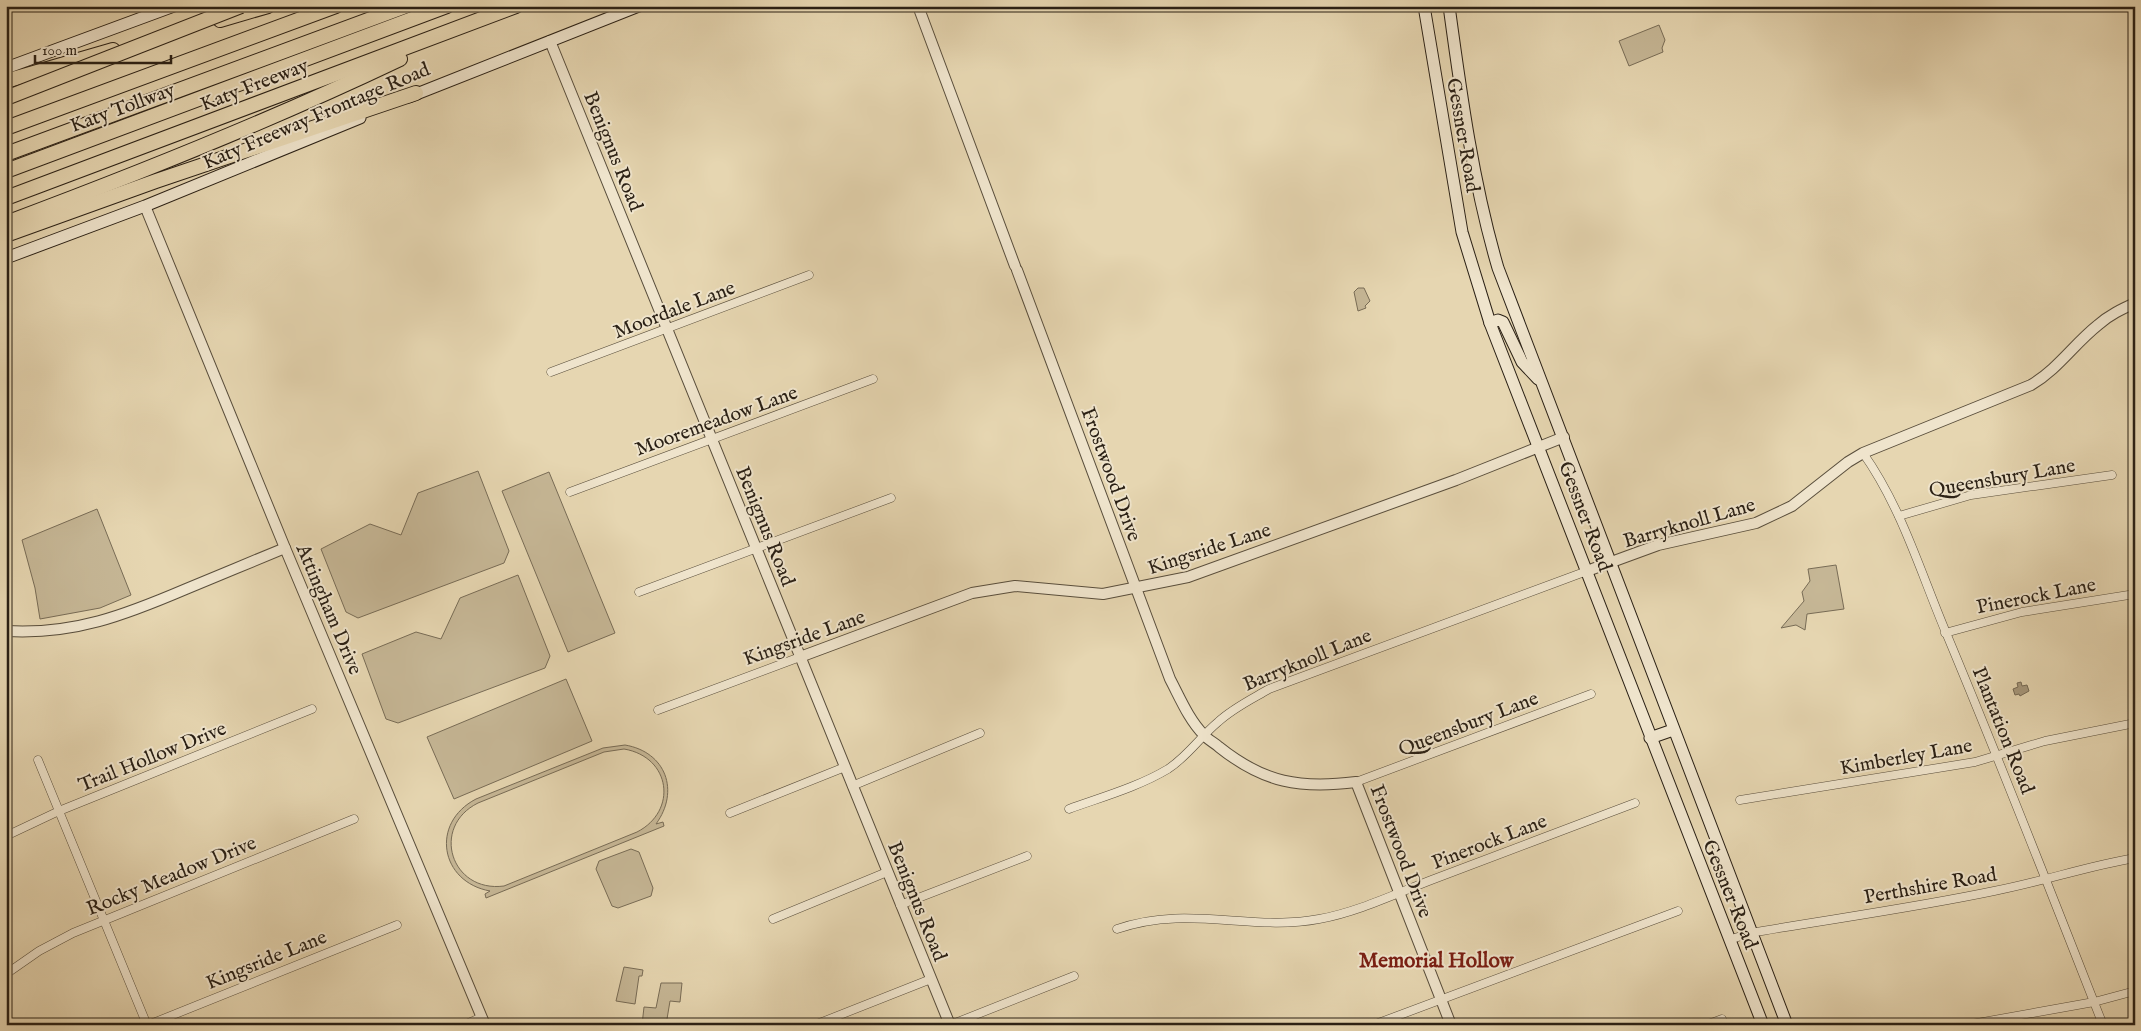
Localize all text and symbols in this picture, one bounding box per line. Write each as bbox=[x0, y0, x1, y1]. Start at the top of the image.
scale bar bbox=[35, 32, 171, 64]
text: 100 m bbox=[42, 41, 78, 60]
street label: Katy Freeway bbox=[197, 53, 312, 117]
street label: Katy Freeway Frontage Road bbox=[199, 57, 434, 176]
street label: Gessner Road bbox=[1440, 76, 1485, 195]
street label: Katy Tollway bbox=[67, 78, 178, 139]
street label: Benignus Road bbox=[577, 88, 648, 215]
street label: Moordale Lane bbox=[610, 276, 739, 345]
street label: Mooremeadow Lane bbox=[632, 380, 801, 462]
street label: Frostwood Drive bbox=[1075, 404, 1146, 545]
street label: Queensbury Lane bbox=[1927, 453, 2077, 504]
street label: Gessner Road bbox=[1552, 458, 1617, 575]
street label: Benignus Road bbox=[729, 463, 800, 590]
street label: Barryknoll Lane bbox=[1621, 493, 1758, 554]
street label: Kingsride Lane bbox=[1145, 518, 1274, 581]
street label: Attingham Drive bbox=[289, 539, 367, 679]
street label: Pinerock Lane bbox=[1974, 573, 2098, 620]
street label: Kingsride Lane bbox=[740, 605, 869, 672]
street label: Barryknoll Lane bbox=[1240, 623, 1375, 697]
street label: Plantation Road bbox=[1966, 663, 2040, 798]
street label: Queensbury Lane bbox=[1395, 686, 1542, 763]
street label: Trail Hollow Drive bbox=[75, 716, 230, 798]
street label: Kimberley Lane bbox=[1838, 734, 1974, 781]
street label: Frostwood Drive bbox=[1364, 781, 1437, 922]
street label: Pinerock Lane bbox=[1428, 809, 1551, 876]
street label: Rocky Meadow Drive bbox=[83, 831, 260, 922]
street label: Gessner Road bbox=[1696, 836, 1763, 953]
street label: Benignus Road bbox=[881, 838, 952, 965]
street label: Perthshire Road bbox=[1862, 862, 1999, 910]
street label: Kingsride Lane bbox=[203, 925, 331, 996]
district label: Memorial Hollow bbox=[1359, 948, 1514, 975]

